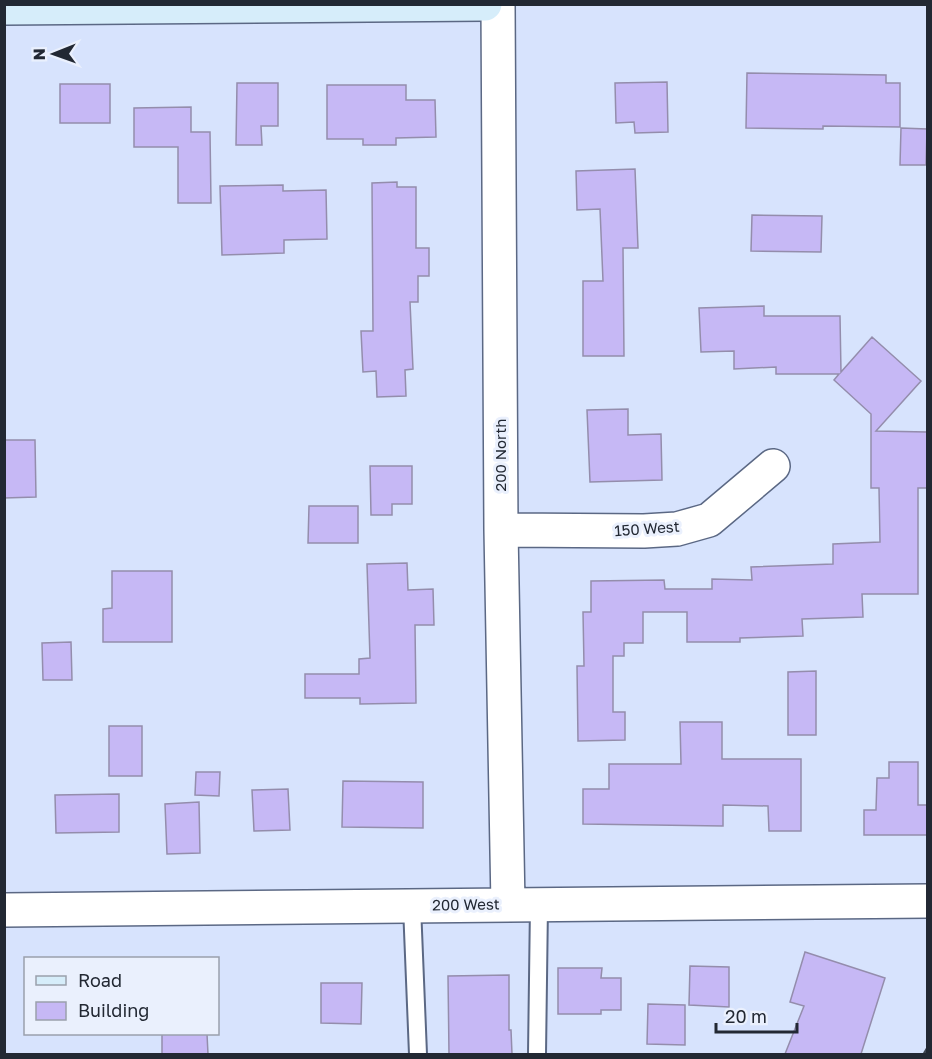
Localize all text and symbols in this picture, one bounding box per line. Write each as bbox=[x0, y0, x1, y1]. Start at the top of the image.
north arrow bbox=[24, 24, 84, 84]
text: N bbox=[29, 48, 49, 61]
street label: 200 North bbox=[491, 419, 509, 491]
street label: 150 West bbox=[614, 517, 680, 539]
street label: 200 West bbox=[432, 894, 500, 914]
legend bbox=[24, 957, 219, 1035]
text: Road bbox=[78, 969, 122, 991]
scale bar bbox=[716, 996, 797, 1034]
text: Building bbox=[78, 999, 149, 1021]
text: 20 m bbox=[725, 1005, 767, 1027]

